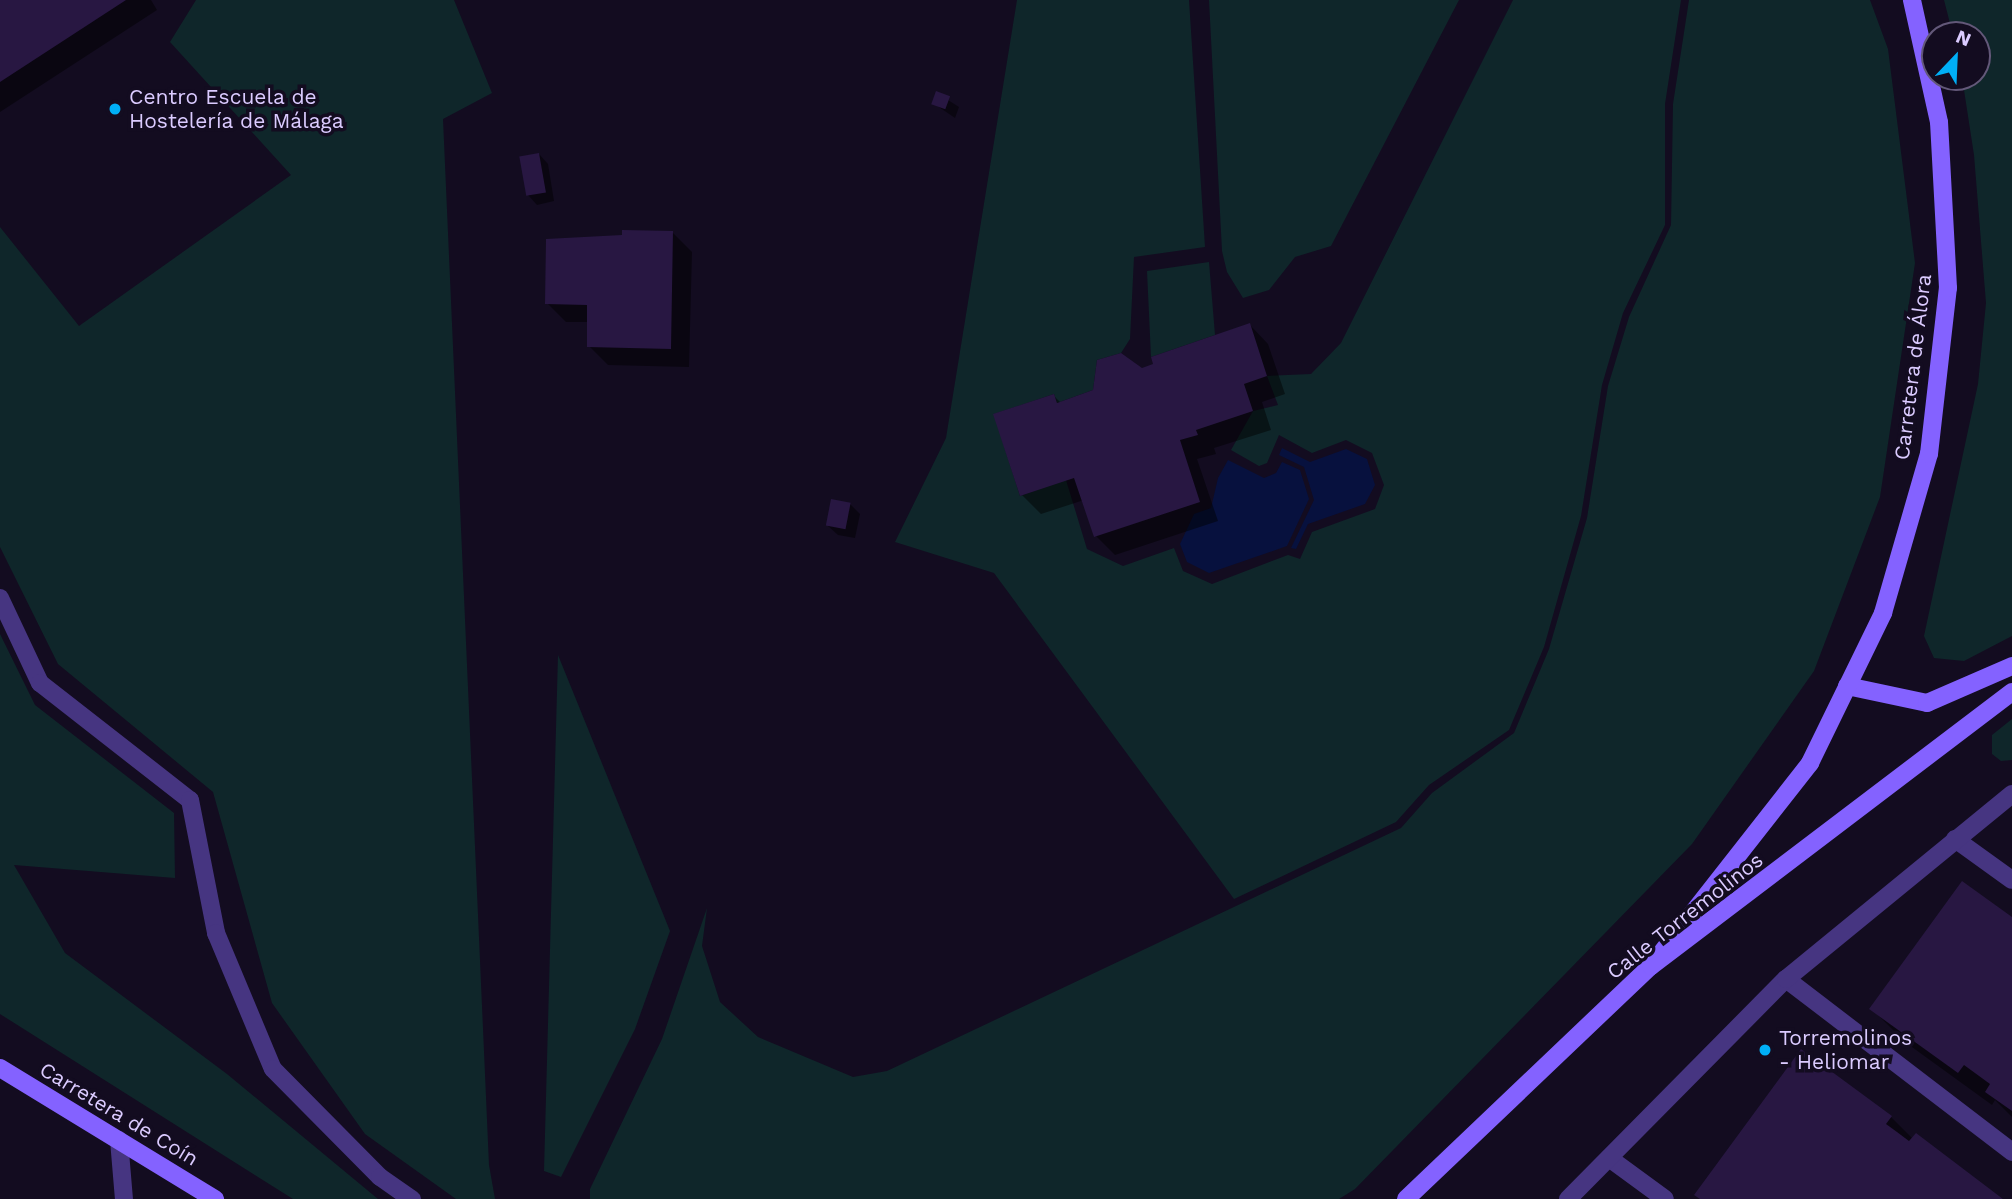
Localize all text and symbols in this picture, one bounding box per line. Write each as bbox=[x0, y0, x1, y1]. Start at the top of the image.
north arrow bbox=[1921, 21, 1991, 91]
text: N bbox=[1953, 25, 1975, 51]
place label: Centro Escuela de Hostelería de Málaga bbox=[129, 84, 344, 134]
marker: Centro Escuela de Hostelería de Málaga bbox=[107, 101, 123, 117]
street label: Carretera de Álora bbox=[1889, 272, 1937, 462]
street label: Calle Torremolinos bbox=[1602, 847, 1768, 985]
place label: Torremolinos - Heliomar bbox=[1779, 1025, 1912, 1075]
marker: Torremolinos - Heliomar bbox=[1757, 1042, 1773, 1058]
street label: Carretera de Coín bbox=[35, 1057, 203, 1171]

